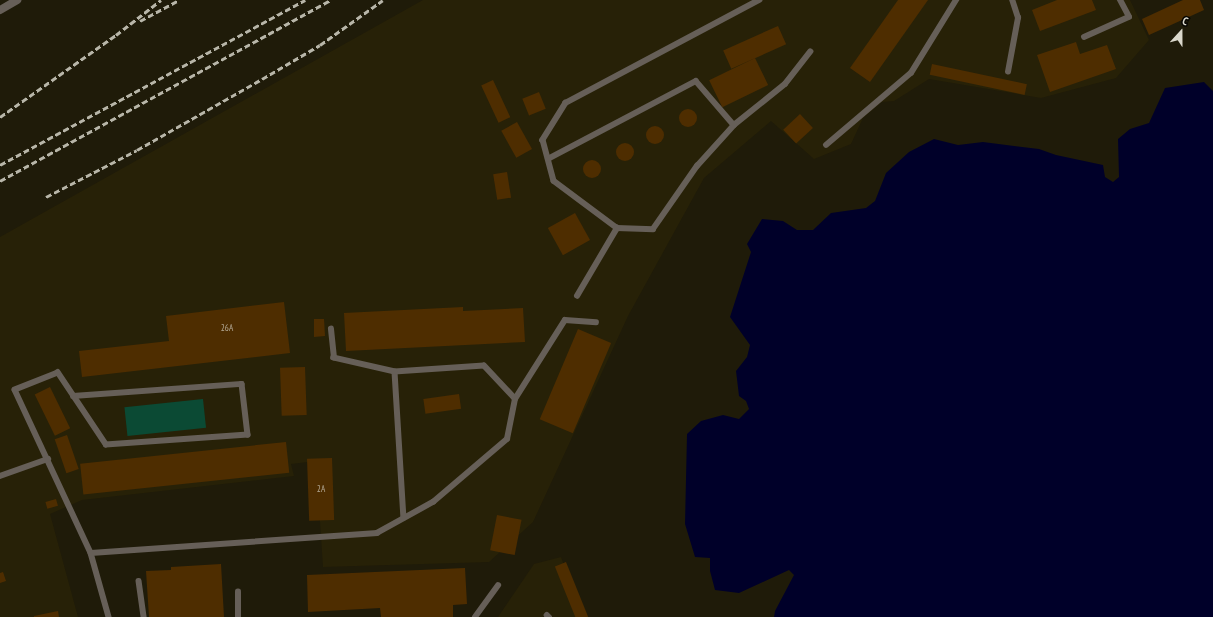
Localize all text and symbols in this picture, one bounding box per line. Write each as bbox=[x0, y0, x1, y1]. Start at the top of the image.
north arrow bbox=[1161, 12, 1201, 52]
text: С bbox=[1180, 13, 1190, 28]
house number: 26А bbox=[221, 323, 233, 333]
house number: 2А bbox=[317, 484, 325, 494]

